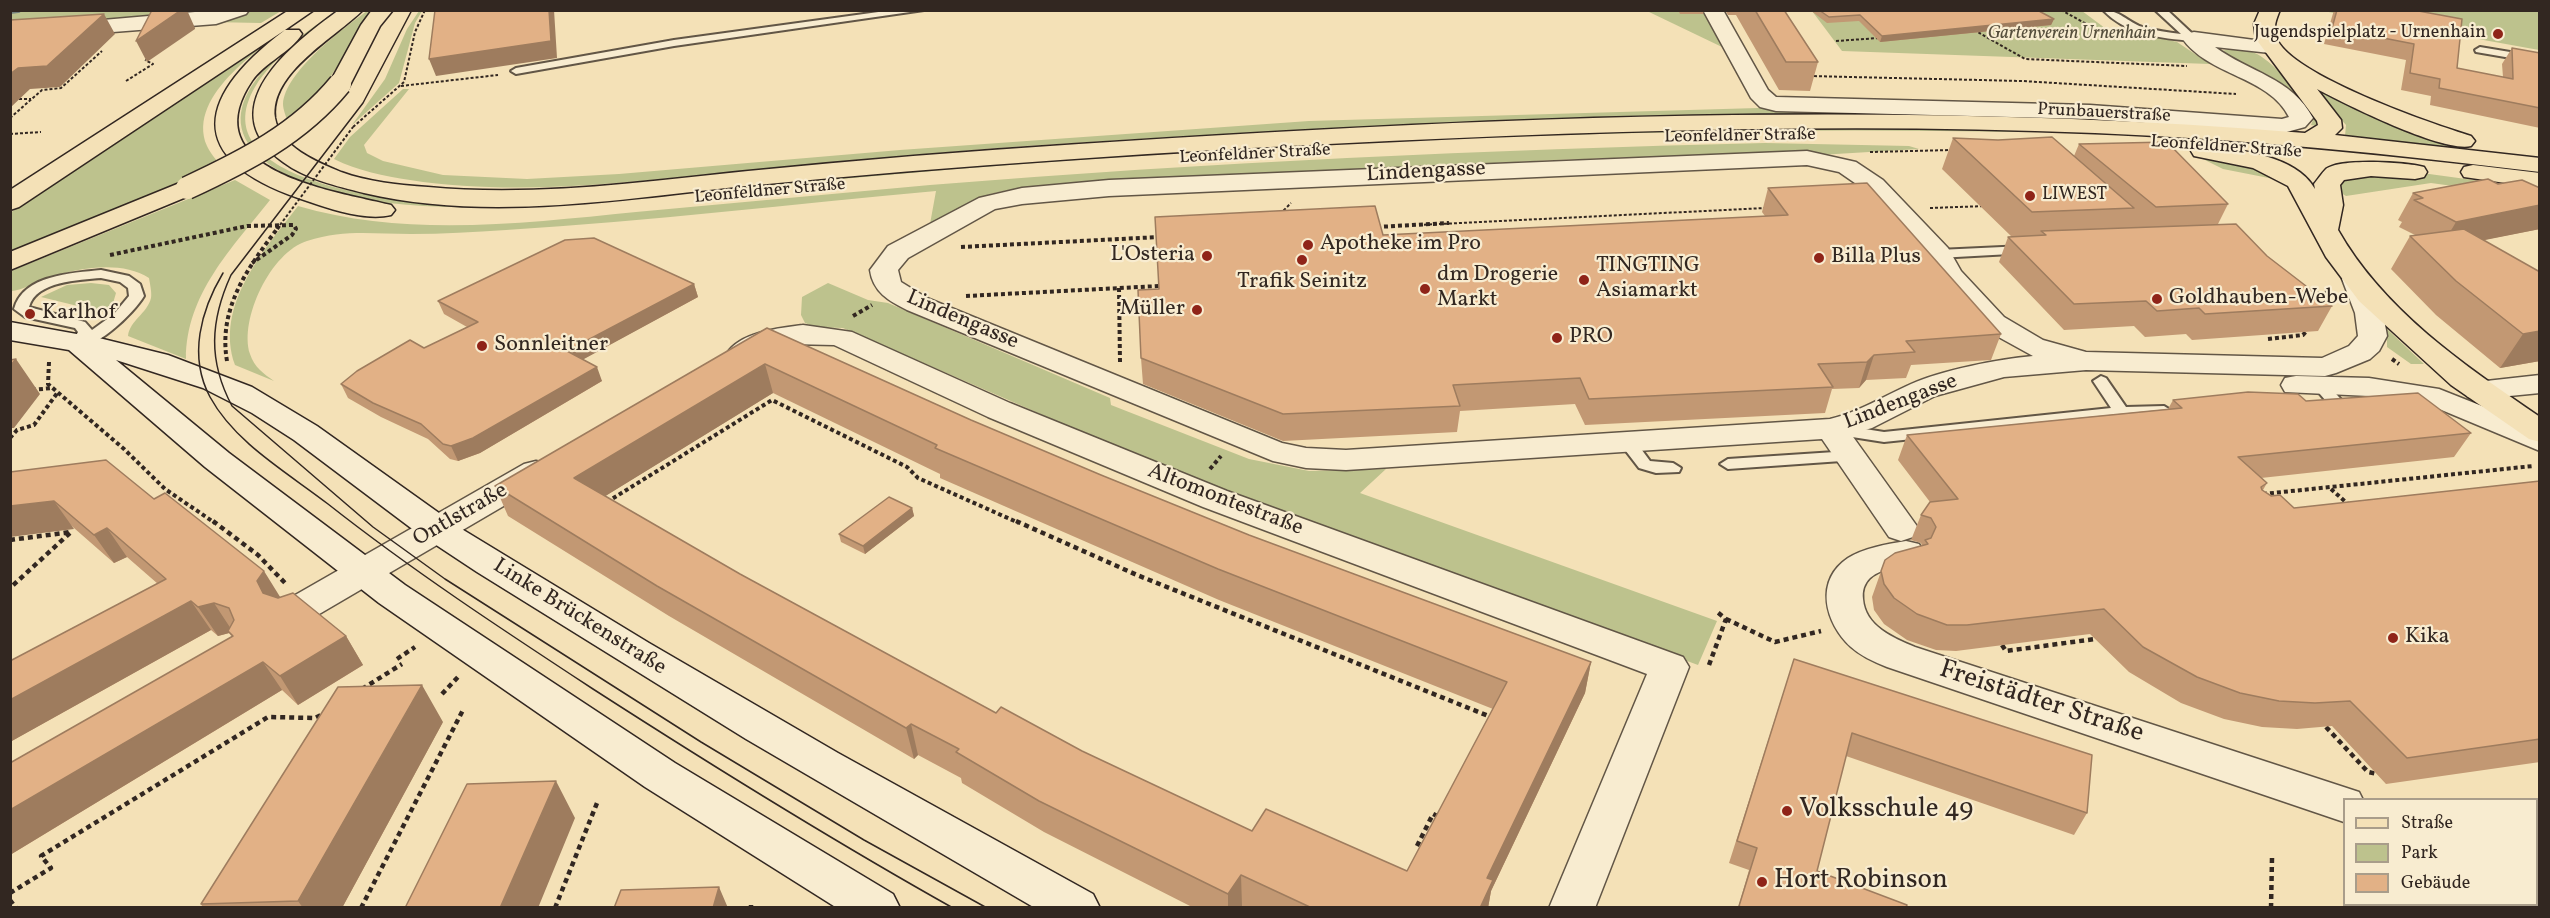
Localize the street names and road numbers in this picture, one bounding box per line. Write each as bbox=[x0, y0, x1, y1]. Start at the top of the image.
street label: Prunbauerstraße bbox=[2037, 100, 2171, 128]
street label: Leonfeldner Straße bbox=[1664, 125, 1816, 149]
street label: Leonfeldner Straße bbox=[2150, 132, 2302, 164]
street label: Leonfeldner Straße bbox=[1179, 140, 1331, 170]
street label: Lindengasse bbox=[1366, 157, 1486, 189]
street label: Leonfeldner Straße bbox=[694, 175, 846, 209]
street label: Lindengasse bbox=[902, 286, 1022, 356]
street label: Lindengasse bbox=[1840, 369, 1962, 437]
street label: Altomontestraße bbox=[1144, 459, 1306, 543]
street label: Ontlstraße bbox=[409, 478, 513, 554]
street label: Linke Brückenstraße bbox=[487, 554, 671, 682]
street label: Freistädter Straße bbox=[1935, 655, 2147, 751]

